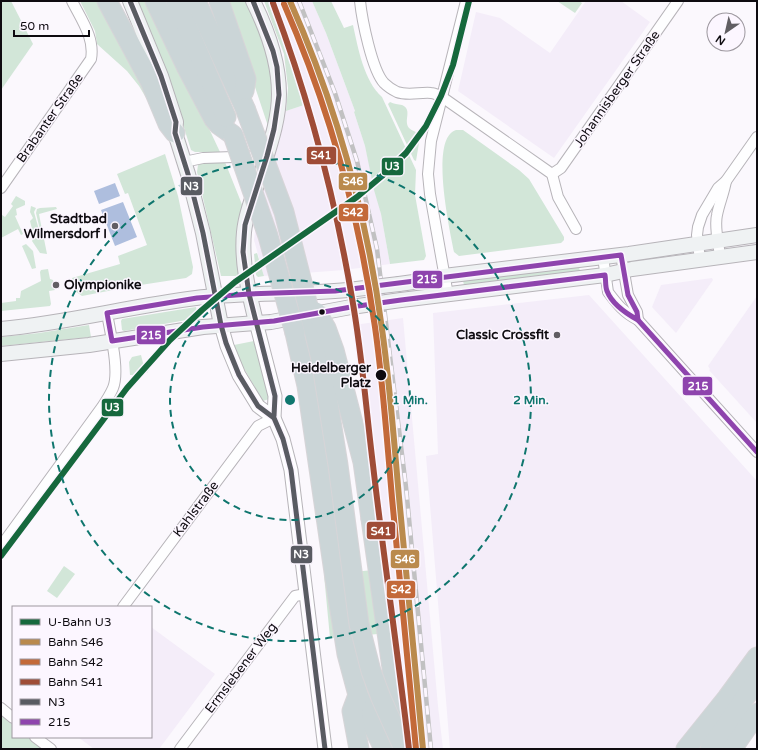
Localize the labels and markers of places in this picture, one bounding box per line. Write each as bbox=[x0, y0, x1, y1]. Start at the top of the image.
place label: Stadtbad Wilmersdorf I bbox=[24, 211, 107, 242]
marker: Stadtbad Wilmersdorf I bbox=[110, 221, 120, 231]
place label: Olympionike bbox=[64, 277, 142, 293]
marker: Olympionike bbox=[51, 280, 61, 290]
unlabelled marker bbox=[317, 307, 327, 317]
place label: Classic Crossfit bbox=[456, 327, 549, 343]
marker: Classic Crossfit bbox=[552, 330, 562, 340]
place label: Heidelberger Platz bbox=[291, 360, 372, 391]
marker: Heidelberger Platz bbox=[374, 368, 388, 382]
centre of rings bbox=[283, 393, 297, 407]

